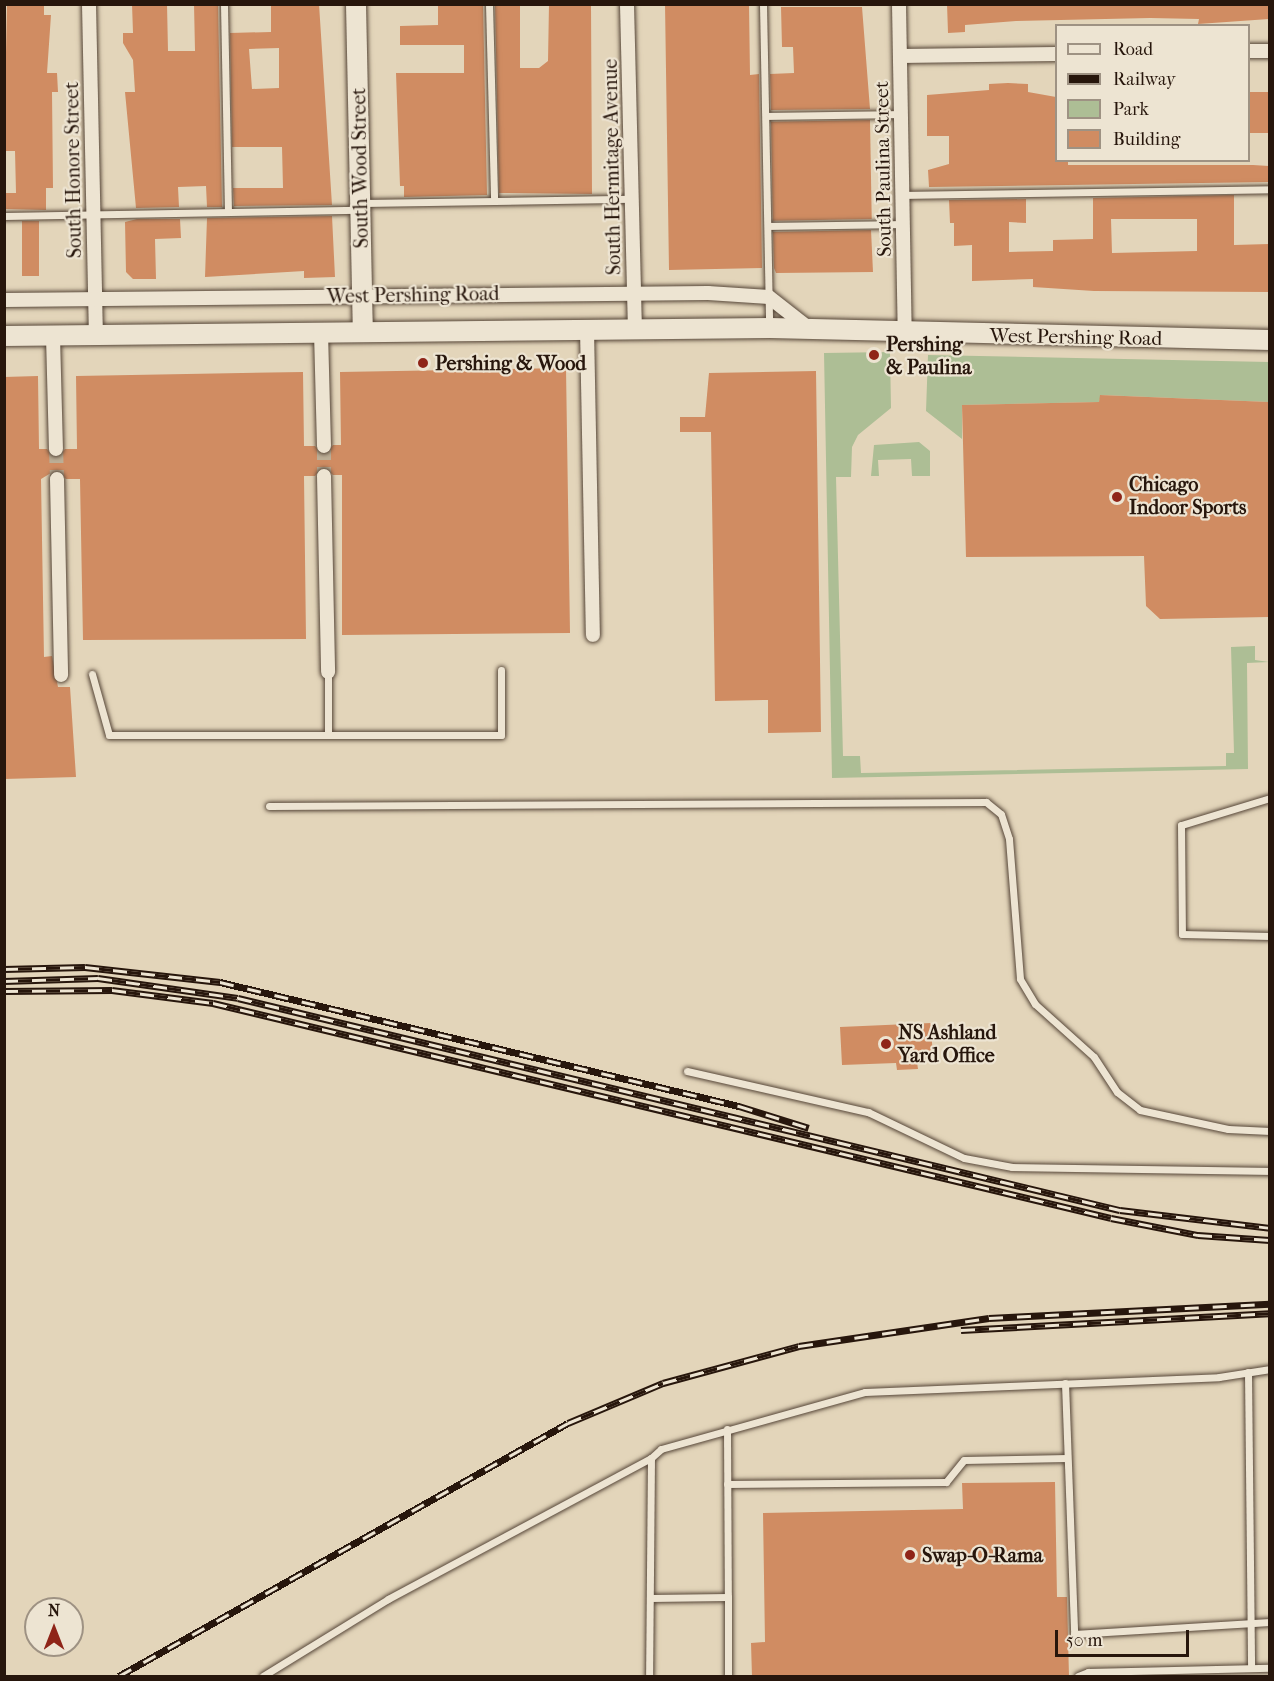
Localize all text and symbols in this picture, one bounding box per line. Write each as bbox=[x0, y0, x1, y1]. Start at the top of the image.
legend bbox=[1055, 24, 1250, 162]
text: Road bbox=[1113, 39, 1153, 60]
street label: South Hermitage Avenue bbox=[598, 59, 626, 275]
text: Railway bbox=[1113, 69, 1176, 90]
street label: South Honore Street bbox=[59, 81, 87, 259]
street label: South Paulina Street bbox=[869, 81, 897, 257]
street label: South Wood Street bbox=[347, 87, 373, 249]
text: Park bbox=[1113, 99, 1149, 120]
text: Building bbox=[1113, 129, 1180, 150]
street label: West Pershing Road bbox=[327, 281, 499, 309]
street label: West Pershing Road bbox=[990, 323, 1162, 351]
place label: Pershing & Paulina bbox=[886, 332, 971, 379]
marker: Pershing & Paulina bbox=[867, 348, 881, 362]
place label: Pershing & Wood bbox=[435, 351, 586, 375]
marker: Pershing & Wood bbox=[416, 356, 430, 370]
place label: Chicago Indoor Sports bbox=[1129, 473, 1246, 520]
marker: Chicago Indoor Sports bbox=[1110, 490, 1124, 504]
place label: NS Ashland Yard Office bbox=[898, 1020, 996, 1067]
marker: NS Ashland Yard Office bbox=[879, 1037, 893, 1051]
place label: Swap-O-Rama bbox=[922, 1543, 1043, 1567]
marker: Swap-O-Rama bbox=[903, 1548, 917, 1562]
north arrow bbox=[24, 1597, 84, 1657]
text: N bbox=[48, 1601, 60, 1620]
scale bar bbox=[1058, 1618, 1192, 1656]
text: 50 m bbox=[1066, 1630, 1102, 1651]

